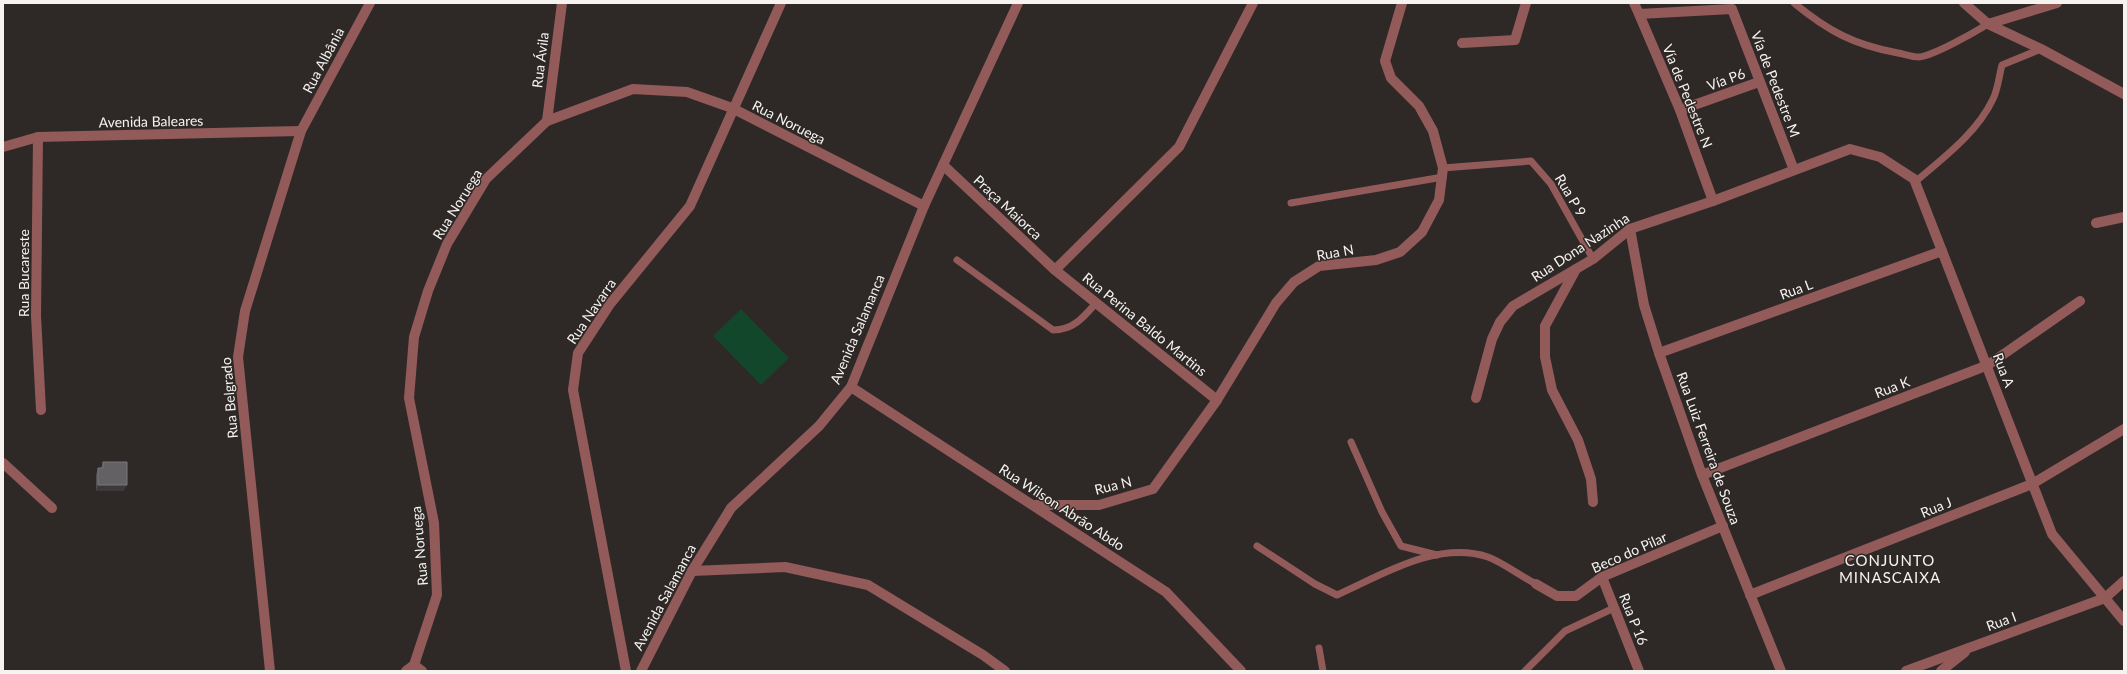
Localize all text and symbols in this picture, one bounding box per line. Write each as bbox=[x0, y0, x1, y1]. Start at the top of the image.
street label: Rua Albânia bbox=[299, 24, 347, 96]
street label: Vía de Pedestre M bbox=[1748, 28, 1804, 140]
street label: Rua Ávila bbox=[528, 31, 552, 89]
street label: Vía de Pedestre N bbox=[1659, 42, 1717, 150]
street label: Vía P6 bbox=[1704, 64, 1748, 94]
street label: Rua Noruega bbox=[750, 96, 828, 148]
street label: Avenida Baleares bbox=[99, 112, 203, 130]
street label: Rua Noruega bbox=[429, 166, 485, 242]
street label: Praça Maiorca bbox=[970, 171, 1046, 243]
street label: Rua P 9 bbox=[1552, 171, 1590, 219]
street label: Rua Dona Nazinha bbox=[1528, 209, 1632, 285]
street label: Rua Bucareste bbox=[15, 229, 32, 317]
street label: Rua N bbox=[1315, 240, 1355, 264]
street label: Rua Perina Baldo Martins bbox=[1079, 269, 1211, 379]
street label: Avenida Salamanca bbox=[826, 272, 888, 386]
street label: Rua Navarra bbox=[563, 275, 619, 347]
street label: Rua L bbox=[1777, 275, 1815, 303]
street label: Rua A bbox=[1990, 350, 2019, 390]
street label: Rua Belgrado bbox=[217, 357, 241, 439]
street label: Rua Luiz Ferreira de Souza bbox=[1673, 369, 1745, 527]
street label: Rua K bbox=[1872, 372, 1913, 401]
street label: Rua Wilson Abrão Abdo bbox=[996, 460, 1128, 554]
street label: Rua N bbox=[1093, 472, 1133, 498]
street label: Rua J bbox=[1918, 493, 1954, 521]
street label: Rua Noruega bbox=[407, 505, 431, 586]
street label: Beco do Pilar bbox=[1589, 528, 1669, 576]
street label: Avenida Salamanca bbox=[629, 541, 699, 653]
district label: CONJUNTO MINASCAIXA bbox=[1839, 551, 1941, 586]
street label: Rua P 16 bbox=[1616, 590, 1652, 648]
street label: Rua I bbox=[1984, 608, 2018, 634]

